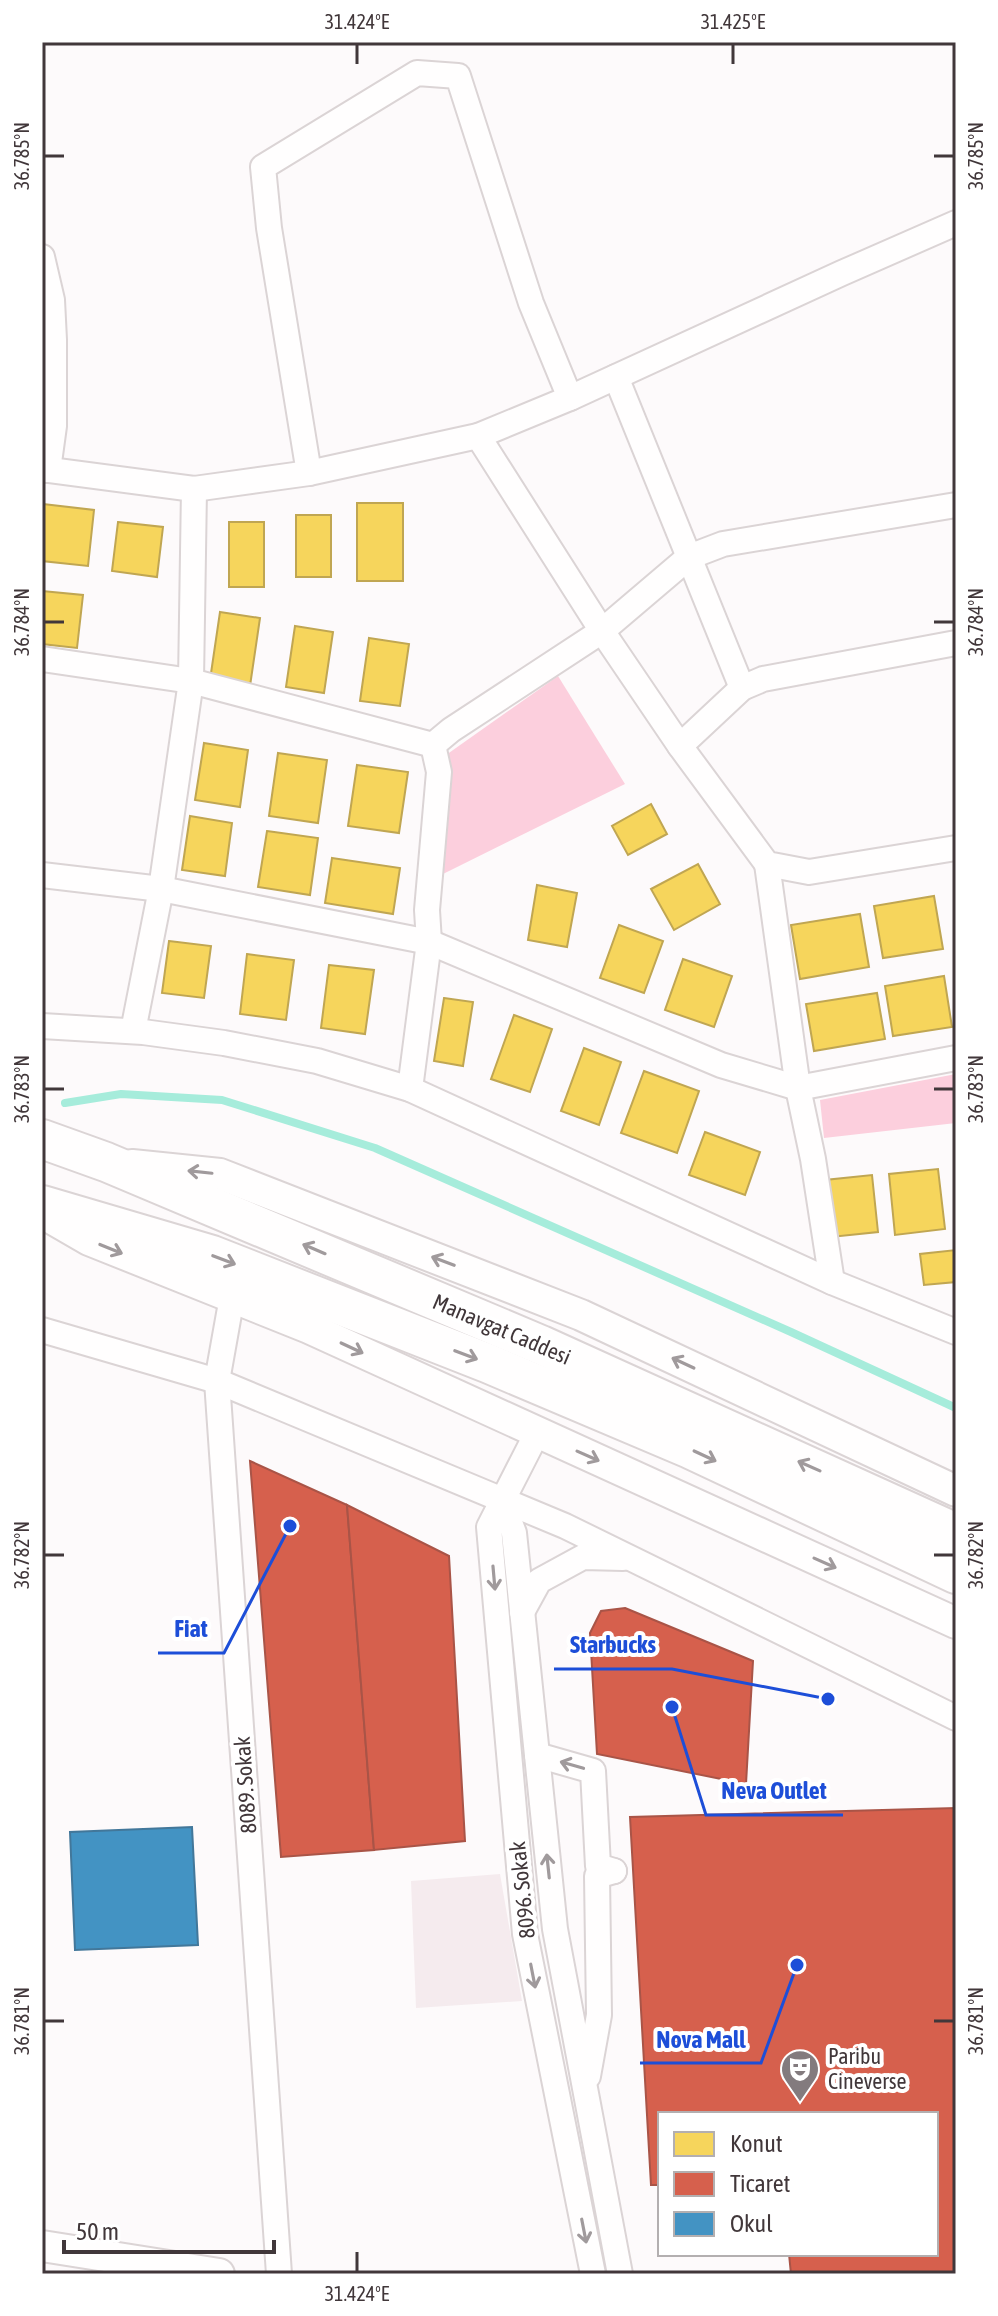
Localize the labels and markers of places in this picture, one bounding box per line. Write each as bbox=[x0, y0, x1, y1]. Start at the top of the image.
callout: Fiat bbox=[158, 1605, 224, 1653]
callout: Starbucks bbox=[554, 1621, 672, 1669]
callout: Neva Outlet bbox=[706, 1767, 843, 1815]
callout: Nova Mall bbox=[640, 2015, 761, 2063]
place label: Paribu Cineverse bbox=[828, 2043, 906, 2094]
theatre icon: Paribu Cineverse bbox=[779, 2048, 821, 2103]

